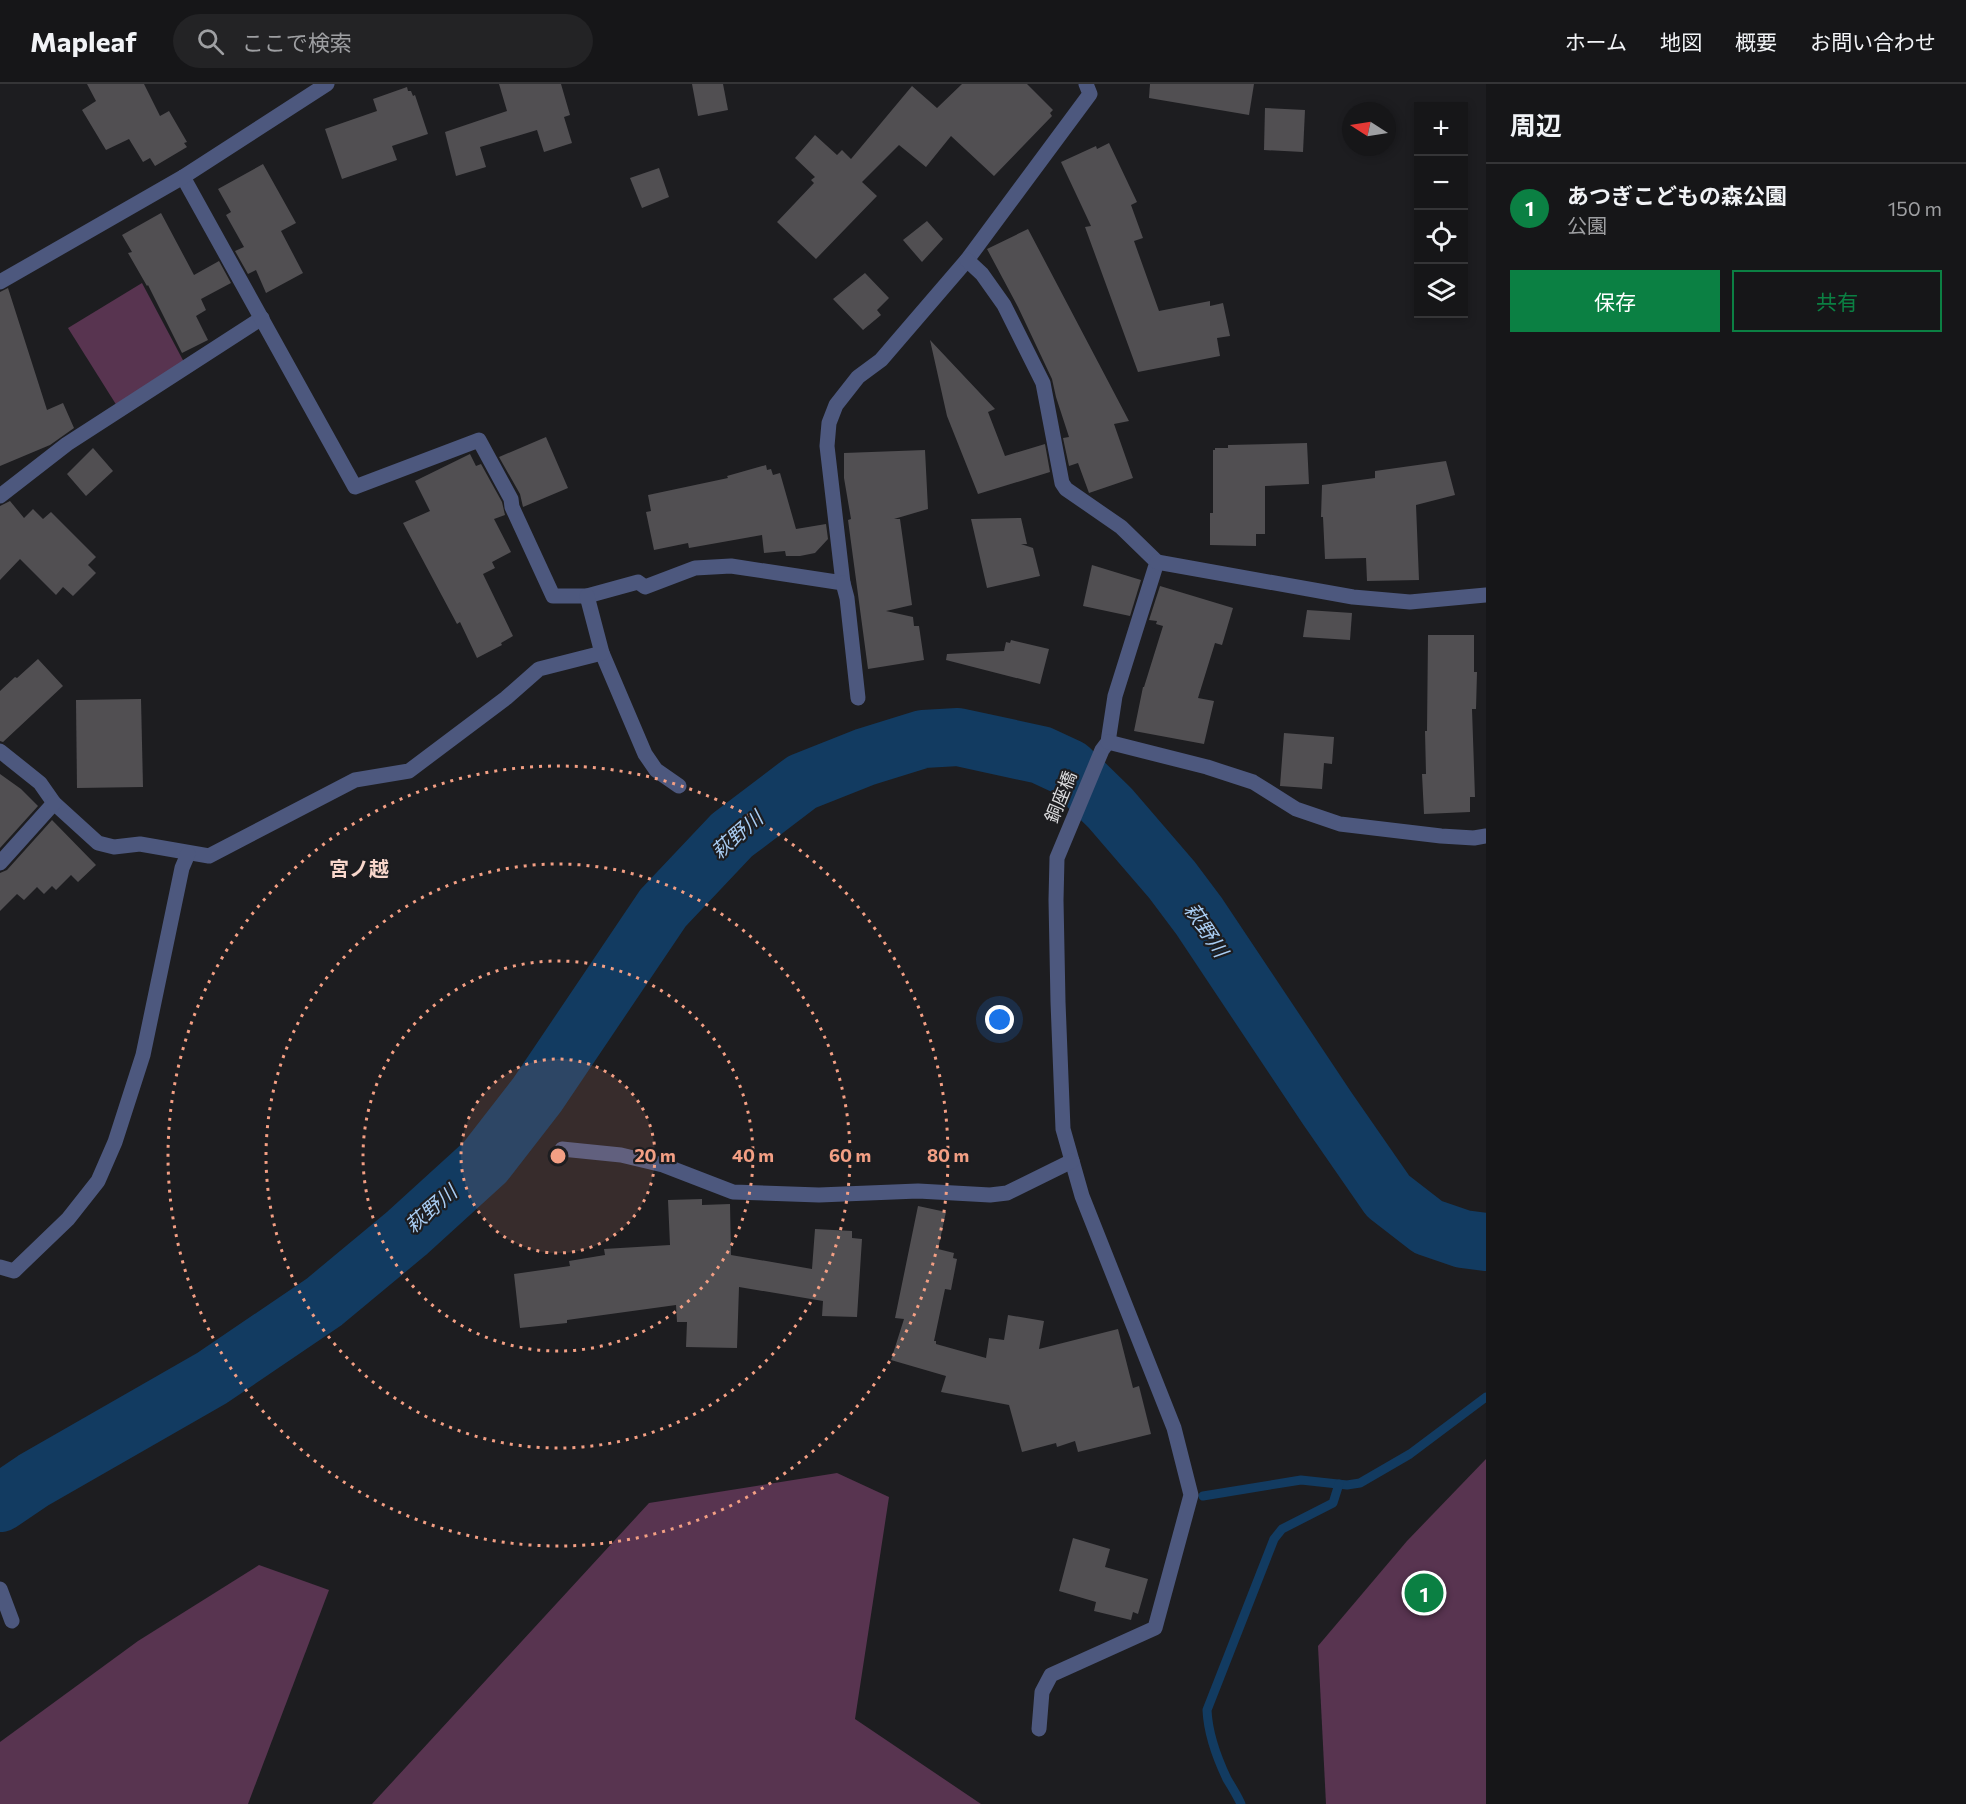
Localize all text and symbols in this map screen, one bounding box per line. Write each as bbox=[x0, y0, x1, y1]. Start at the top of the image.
search box bbox=[173, 14, 593, 68]
text: Mapleaf bbox=[30, 24, 137, 58]
icon: search bbox=[194, 25, 227, 58]
text: ここで検索 bbox=[242, 29, 352, 56]
text: ホーム bbox=[1565, 29, 1627, 54]
text: 地図 bbox=[1660, 29, 1702, 54]
text: 概要 bbox=[1735, 29, 1777, 54]
text: お問い合わせ bbox=[1810, 29, 1936, 54]
north arrow bbox=[1342, 102, 1396, 156]
map controls bbox=[1414, 102, 1468, 318]
button: + bbox=[1414, 102, 1468, 156]
text: 周辺 bbox=[1510, 109, 1562, 140]
button: − bbox=[1414, 156, 1468, 210]
text: あつぎこどもの森公園 bbox=[1567, 182, 1787, 209]
text: 1 bbox=[1525, 196, 1534, 220]
text: 150 m bbox=[1888, 196, 1942, 220]
button: locate bbox=[1414, 210, 1468, 264]
text: 公園 bbox=[1567, 213, 1607, 237]
button: layers bbox=[1414, 264, 1468, 318]
button: 保存 bbox=[1510, 270, 1720, 332]
button: 共有 bbox=[1732, 270, 1942, 332]
street label: 銅座橋 bbox=[1040, 767, 1080, 826]
water label: 萩野川 bbox=[706, 804, 768, 863]
district label: 宮ノ越 bbox=[329, 856, 389, 880]
water label: 萩野川 bbox=[1180, 898, 1235, 963]
your location bbox=[985, 1005, 1014, 1034]
text: 20 m bbox=[634, 1144, 676, 1166]
text: 40 m bbox=[732, 1144, 774, 1166]
text: 60 m bbox=[829, 1144, 871, 1166]
text: 80 m bbox=[927, 1144, 969, 1166]
centre of rings bbox=[548, 1146, 568, 1166]
water label: 萩野川 bbox=[400, 1178, 462, 1237]
pin: 1 bbox=[1404, 1570, 1444, 1616]

